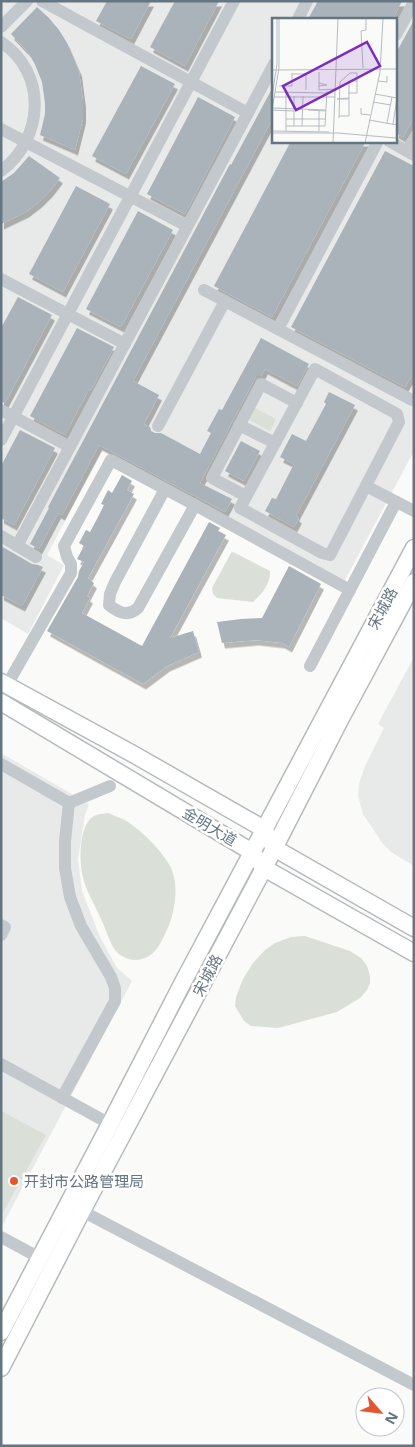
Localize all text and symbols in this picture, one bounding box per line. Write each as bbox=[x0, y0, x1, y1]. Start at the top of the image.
inset map bbox=[272, 18, 398, 142]
street label: 宋城路 bbox=[363, 583, 401, 633]
street label: 金明大道 bbox=[179, 802, 241, 850]
street label: 宋城路 bbox=[188, 950, 226, 1000]
place label: 开封市公路管理局 bbox=[24, 1171, 144, 1191]
marker: 开封市公路管理局 bbox=[8, 1175, 20, 1187]
north arrow bbox=[355, 1387, 405, 1437]
text: N bbox=[381, 1409, 403, 1428]

